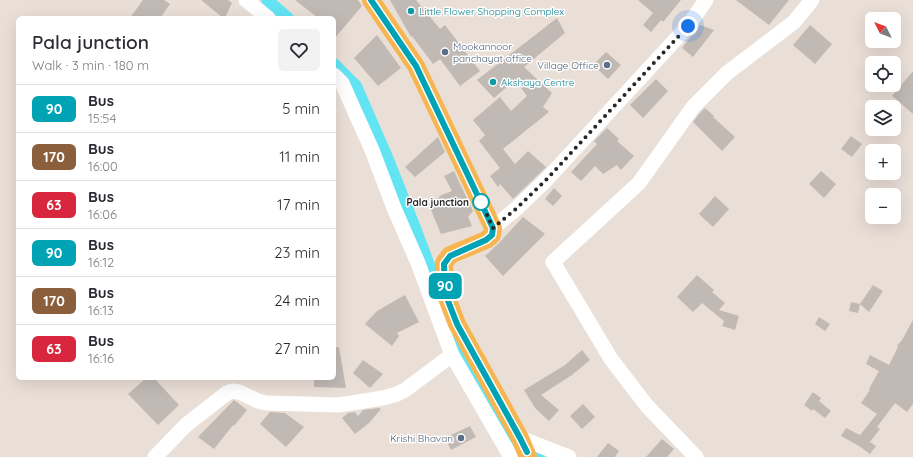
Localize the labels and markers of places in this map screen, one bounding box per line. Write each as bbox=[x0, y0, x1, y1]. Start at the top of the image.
place label: Little Flower Shopping Complex bbox=[419, 5, 564, 18]
marker: Little Flower Shopping Complex bbox=[406, 6, 416, 16]
place label: Mookannoor panchayat office bbox=[453, 40, 532, 65]
marker: Mookannoor panchayat office bbox=[440, 47, 450, 57]
place label: Village Office bbox=[537, 59, 599, 72]
marker: Village Office bbox=[602, 60, 612, 70]
place label: Akshaya Centre bbox=[501, 76, 575, 89]
marker: Akshaya Centre bbox=[488, 77, 498, 87]
marker: Pala junction bbox=[472, 193, 490, 211]
place label: Pala junction bbox=[407, 196, 469, 209]
place label: Krishi Bhavan bbox=[390, 432, 453, 445]
marker: Krishi Bhavan bbox=[456, 433, 466, 443]

